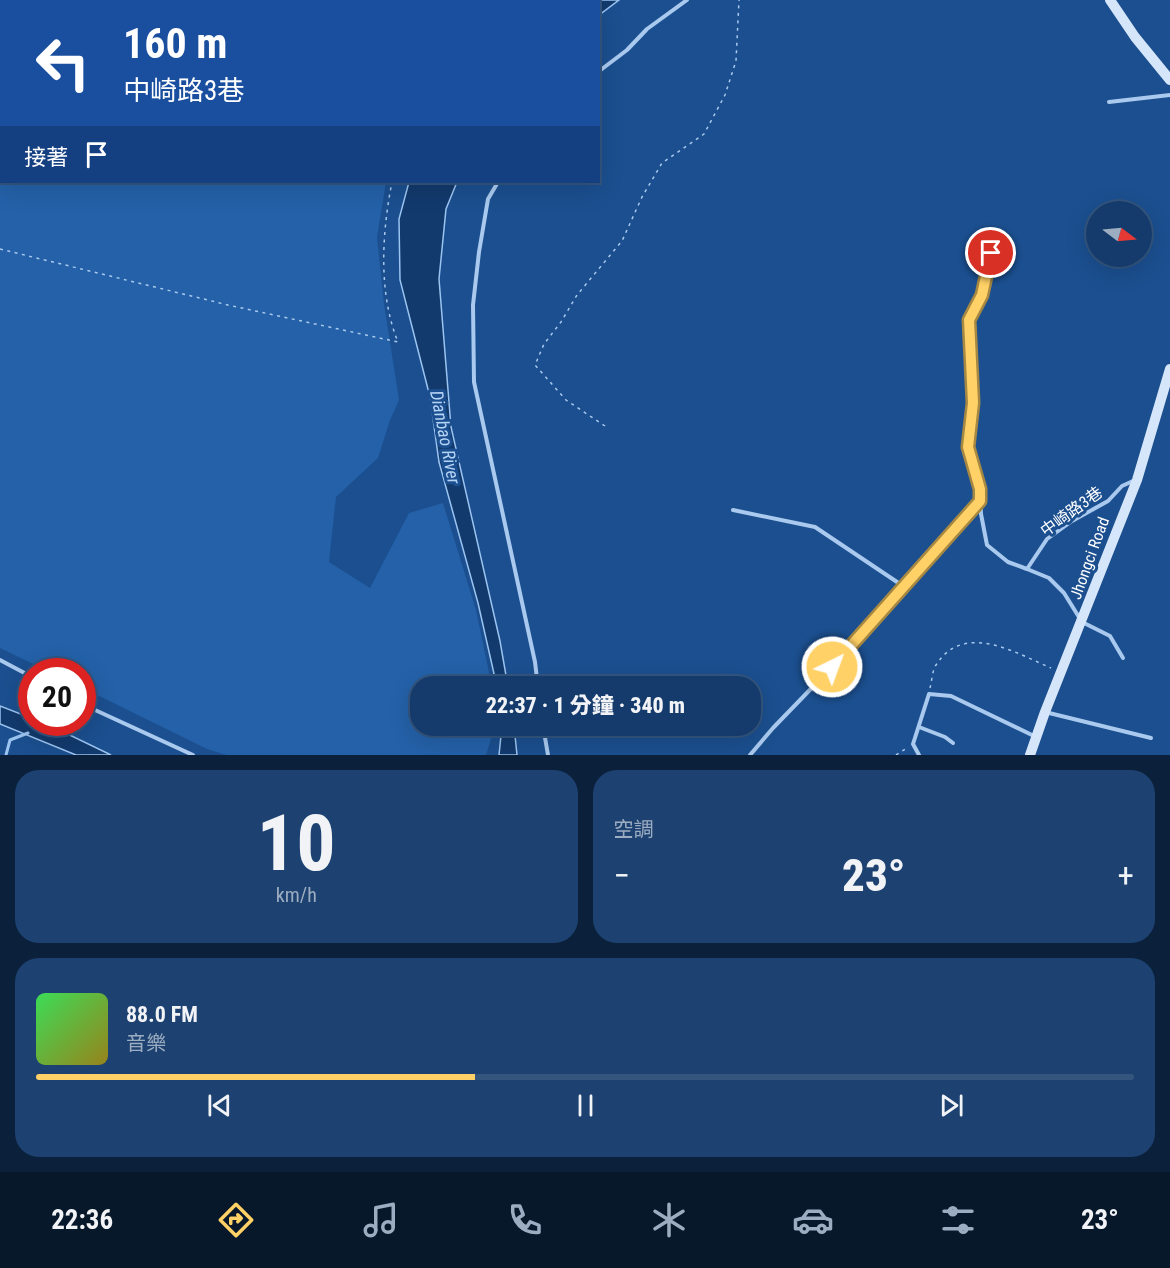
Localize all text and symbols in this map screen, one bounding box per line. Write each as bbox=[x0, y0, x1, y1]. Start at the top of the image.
text: 160 m bbox=[123, 19, 228, 68]
icon: left bbox=[24, 24, 102, 102]
text: 中崎路3巷 bbox=[123, 75, 244, 107]
icon: arrive bbox=[80, 138, 113, 171]
text: 接著 bbox=[24, 145, 68, 170]
north arrow bbox=[1086, 201, 1152, 267]
map controls bbox=[1086, 201, 1152, 267]
pin bbox=[965, 227, 1016, 278]
icon: arrive bbox=[974, 236, 1007, 269]
water label: Dianbao River bbox=[426, 388, 465, 486]
street label: 中崎路3巷 bbox=[1037, 483, 1106, 540]
street label: Jhongci Road bbox=[1066, 515, 1113, 602]
position arrow bbox=[800, 635, 864, 699]
speed limit sign: 20 bbox=[18, 658, 96, 736]
text: 22:37 · 1 分鐘 · 340 m bbox=[486, 693, 685, 718]
text: 10 bbox=[257, 798, 336, 889]
text: 空調 bbox=[614, 817, 654, 841]
text: 23° bbox=[842, 849, 906, 902]
text: − bbox=[614, 856, 630, 895]
text: + bbox=[1118, 856, 1134, 895]
text: km/h bbox=[276, 883, 317, 907]
text: 88.0 FM bbox=[126, 1002, 198, 1027]
text: 音樂 bbox=[126, 1031, 166, 1055]
icon: previous bbox=[203, 1089, 236, 1122]
icon: pause bbox=[569, 1089, 602, 1122]
icon: next bbox=[935, 1089, 968, 1122]
icon: directions bbox=[215, 1199, 257, 1241]
icon: music bbox=[360, 1199, 402, 1241]
icon: phone bbox=[504, 1199, 546, 1241]
icon: climate bbox=[648, 1199, 690, 1241]
icon: car bbox=[792, 1199, 834, 1241]
icon: filters bbox=[937, 1199, 979, 1241]
text: 22:36 bbox=[51, 1204, 113, 1236]
text: 23° bbox=[1081, 1204, 1119, 1236]

